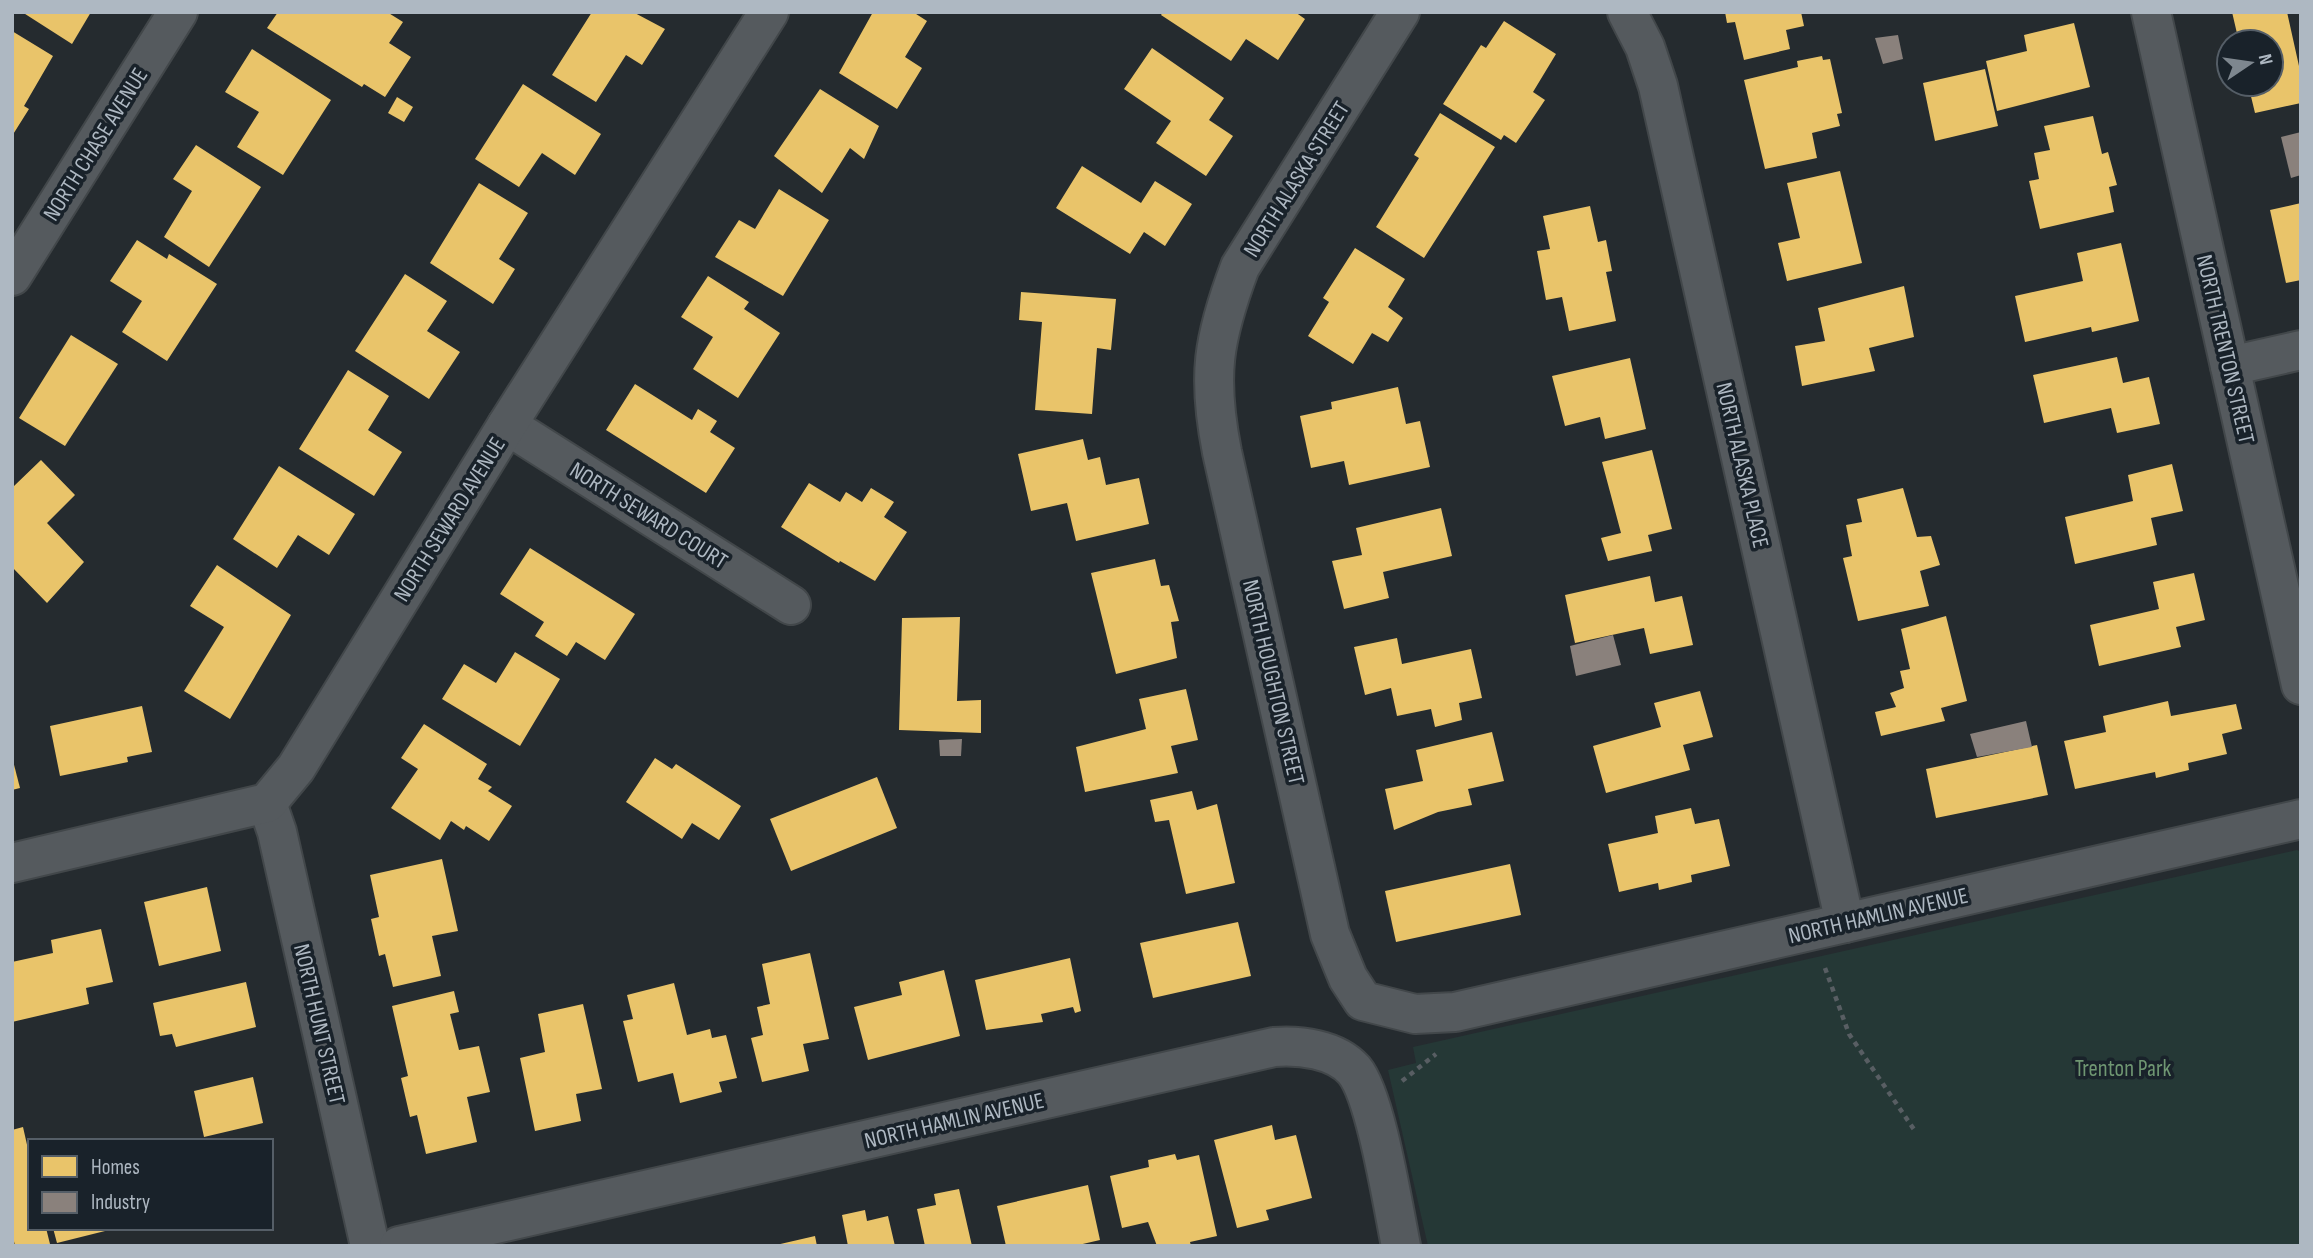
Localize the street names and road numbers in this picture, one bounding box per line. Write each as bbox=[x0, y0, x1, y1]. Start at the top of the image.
street label: NORTH CHASE AVENUE bbox=[38, 63, 154, 226]
street label: NORTH ALASKA STREET bbox=[1238, 97, 1356, 263]
street label: NORTH TRENTON STREET bbox=[2190, 252, 2260, 446]
street label: NORTH ALASKA PLACE bbox=[1709, 380, 1775, 551]
street label: NORTH SEWARD AVENUE bbox=[388, 432, 512, 607]
street label: NORTH SEWARD COURT bbox=[564, 456, 732, 576]
street label: NORTH HOUGHTON STREET bbox=[1236, 577, 1310, 787]
street label: NORTH HAMLIN AVENUE bbox=[1786, 882, 1971, 950]
street label: NORTH HUNT STREET bbox=[287, 941, 351, 1107]
street label: NORTH HAMLIN AVENUE bbox=[862, 1087, 1047, 1155]

